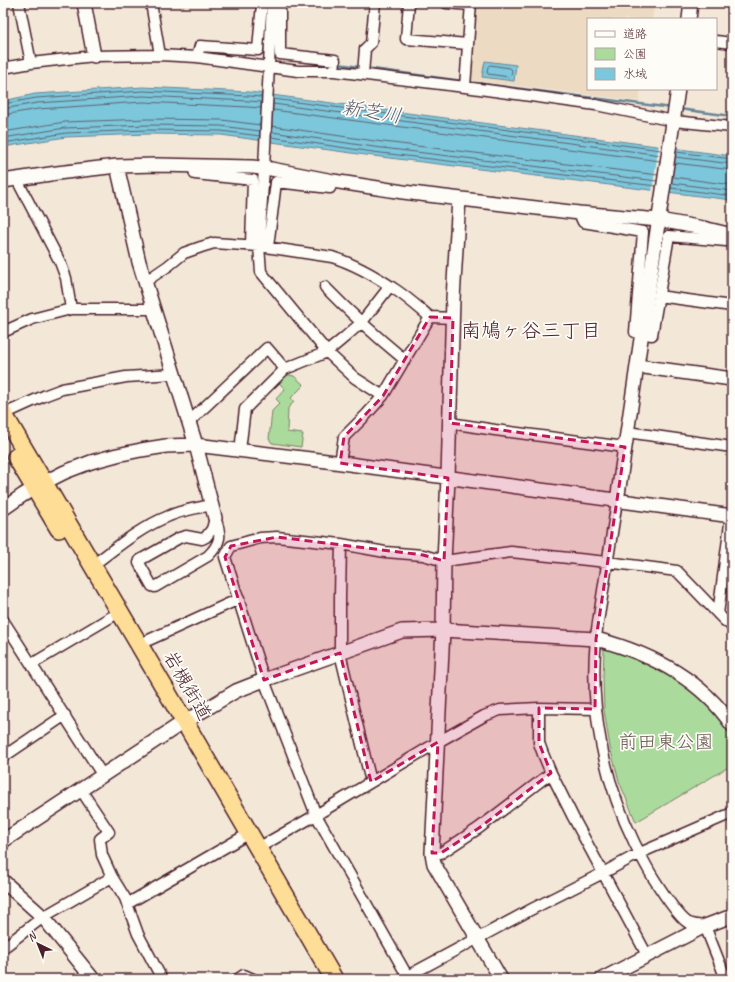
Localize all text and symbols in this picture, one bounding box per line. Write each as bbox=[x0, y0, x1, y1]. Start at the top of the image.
legend bbox=[587, 18, 717, 90]
text: 道路 bbox=[623, 26, 647, 42]
text: 公園 bbox=[623, 46, 647, 62]
text: 水域 bbox=[623, 66, 647, 82]
water label: 新芝川 bbox=[340, 94, 404, 129]
district label: 南鳩ヶ谷三丁目 bbox=[461, 318, 601, 343]
street label: 岩槻街道 bbox=[158, 647, 217, 724]
park label: 前田東公園 bbox=[618, 730, 714, 754]
north arrow bbox=[18, 924, 58, 964]
text: N bbox=[24, 928, 40, 944]

